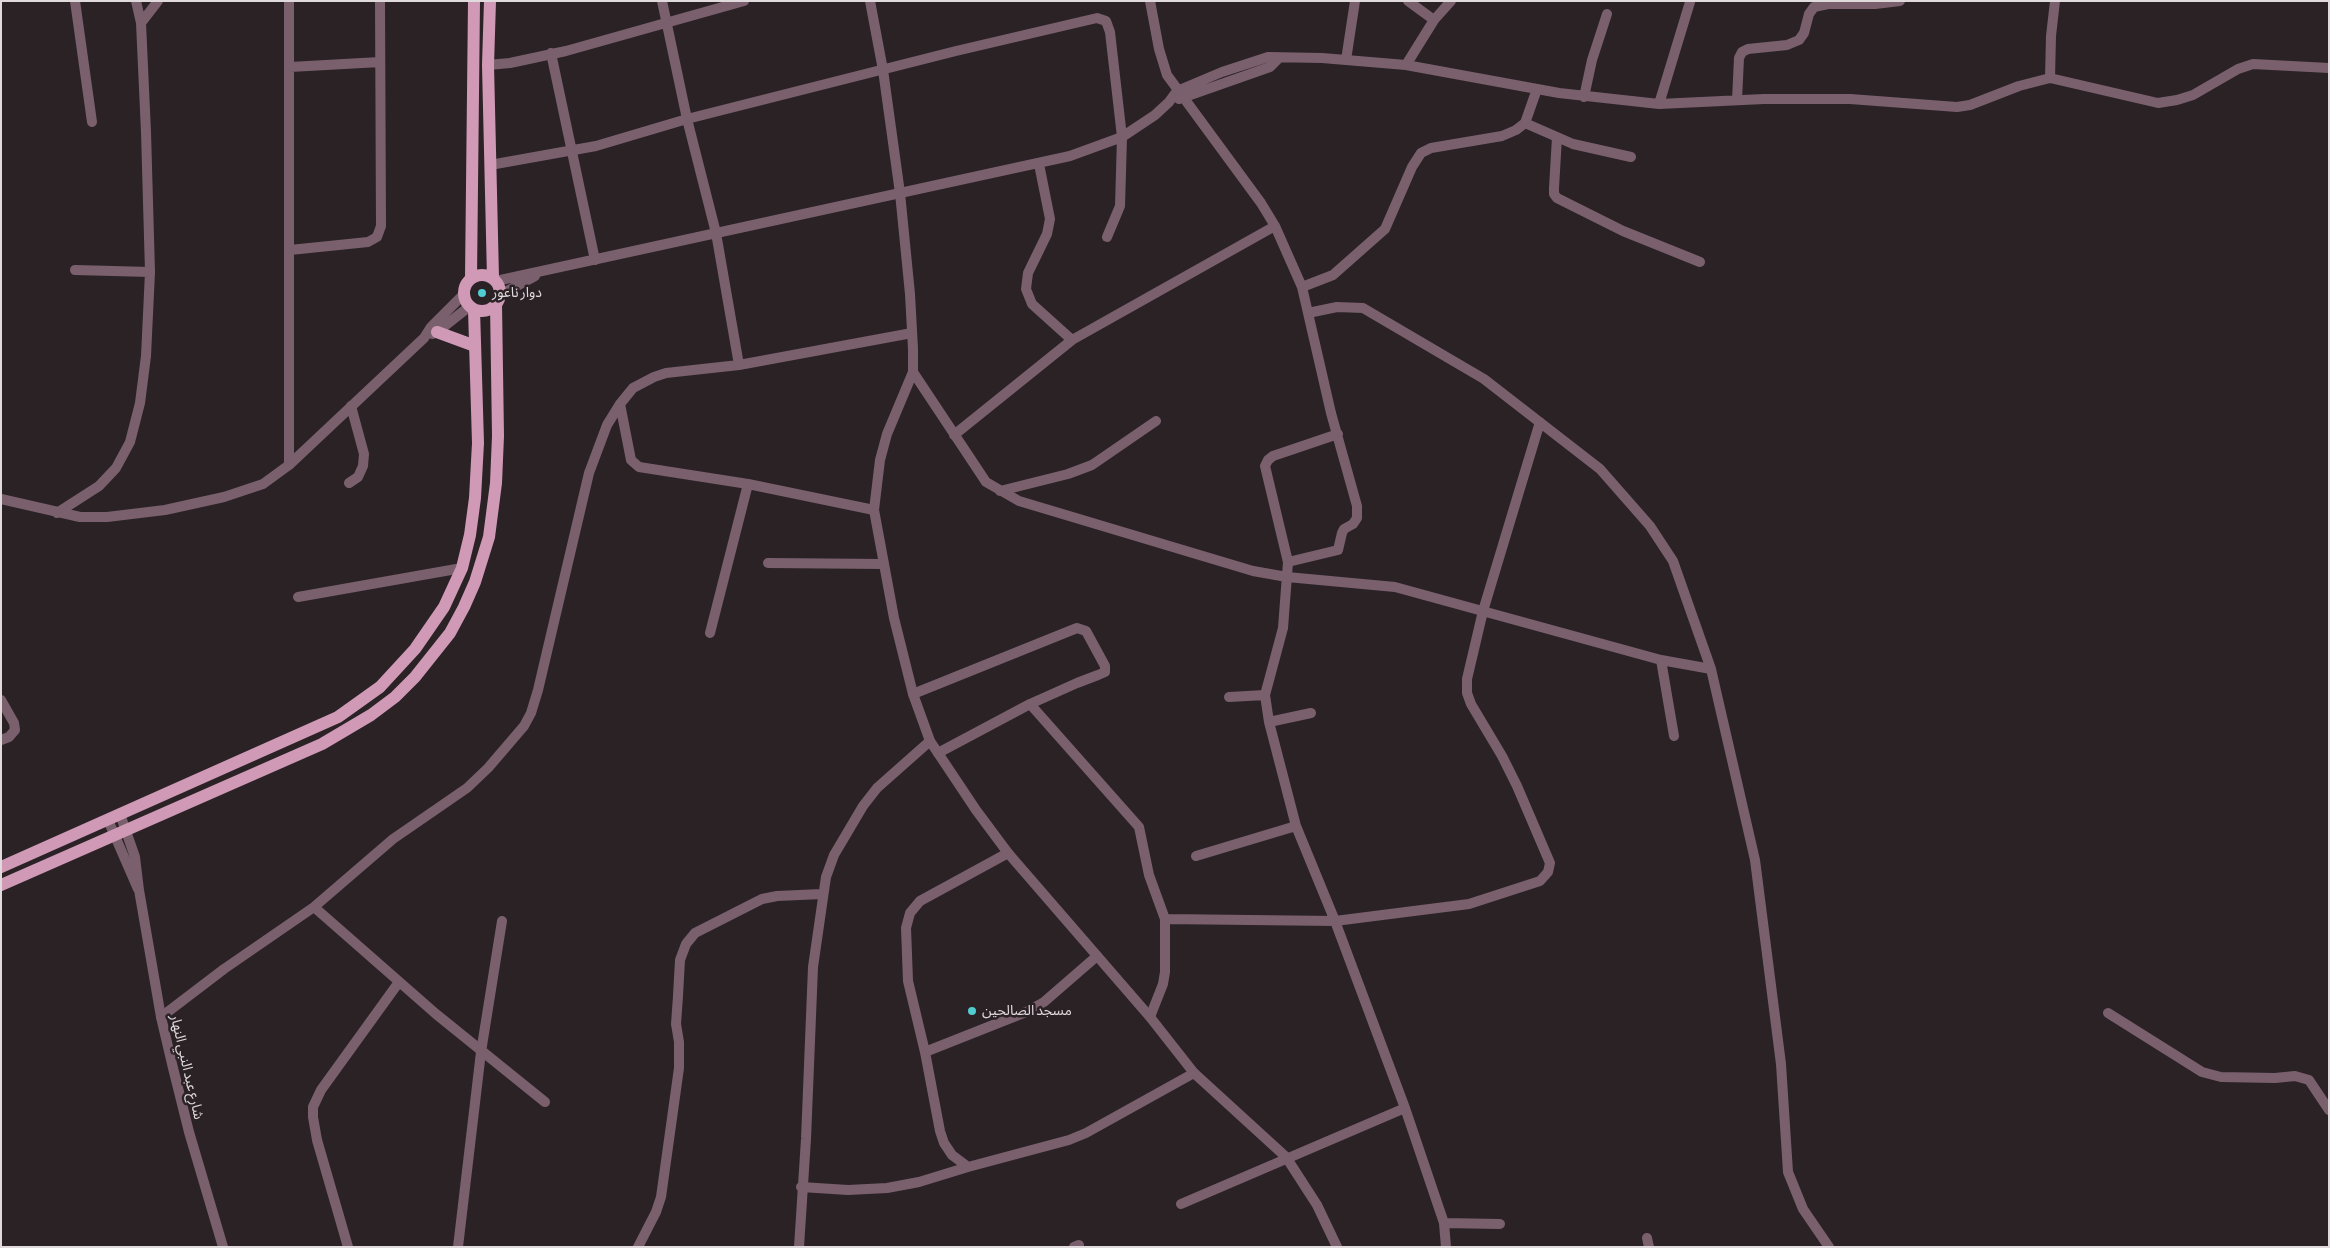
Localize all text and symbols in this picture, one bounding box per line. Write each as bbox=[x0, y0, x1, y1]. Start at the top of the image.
place label: دوار ناعور bbox=[492, 285, 542, 301]
marker: دوار ناعور bbox=[476, 287, 488, 299]
place label: مسجد الصالحين bbox=[982, 1003, 1072, 1019]
marker: مسجد الصالحين bbox=[966, 1005, 978, 1017]
street label: شارع عبد النبي النهار bbox=[167, 1013, 207, 1121]

